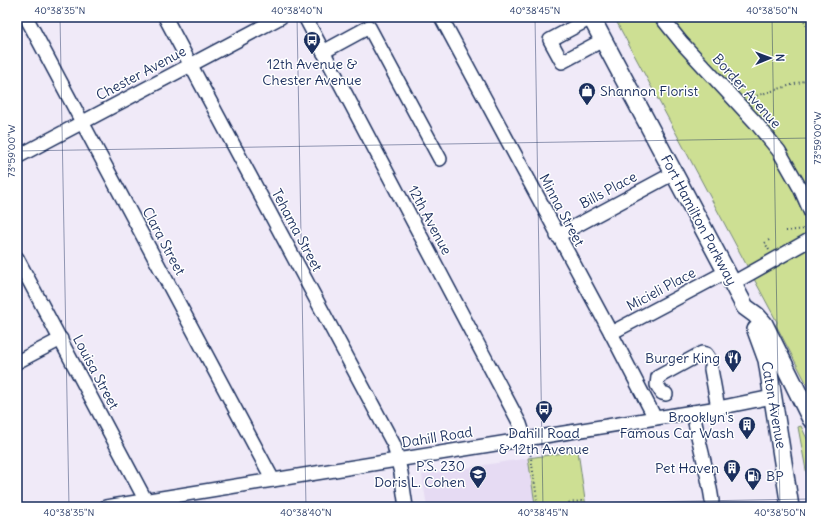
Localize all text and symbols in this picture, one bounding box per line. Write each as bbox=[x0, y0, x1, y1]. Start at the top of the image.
text: 40°38'35"N bbox=[35, 4, 85, 17]
text: 40°38'40"N bbox=[271, 4, 323, 17]
text: 40°38'45"N bbox=[510, 4, 560, 17]
text: 40°38'50"N bbox=[746, 4, 798, 17]
bus stop icon: 12th Avenue & Chester Avenue bbox=[302, 30, 322, 55]
north arrow bbox=[750, 38, 790, 78]
street label: Chester Avenue bbox=[93, 42, 189, 104]
street label: Border Avenue bbox=[709, 50, 785, 132]
text: N bbox=[773, 54, 787, 62]
place label: 12th Avenue & Chester Avenue bbox=[262, 55, 362, 89]
shop icon: Shannon Florist bbox=[577, 81, 597, 106]
place label: Shannon Florist bbox=[600, 82, 699, 100]
text: 73°59'00"W bbox=[811, 112, 824, 165]
text: 73°59'00"W bbox=[5, 125, 18, 178]
street label: Fort Hamilton Parkway bbox=[657, 152, 741, 288]
street label: Bills Place bbox=[576, 167, 640, 213]
street label: Minna Street bbox=[535, 171, 589, 249]
street label: 12th Avenue bbox=[404, 182, 456, 258]
street label: Tehama Street bbox=[268, 186, 326, 275]
street label: Clara Street bbox=[139, 204, 190, 278]
street label: Micieli Place bbox=[623, 263, 699, 315]
street label: Louisa Street bbox=[69, 332, 123, 413]
restaurant icon: Burger King bbox=[723, 348, 743, 373]
place label: Burger King bbox=[645, 349, 720, 367]
street label: Caton Avenue bbox=[757, 360, 791, 450]
bus stop icon: Dahill Road & 12th Avenue bbox=[534, 399, 554, 424]
place label: Brooklyn's Famous Car Wash bbox=[620, 408, 734, 442]
building icon: Brooklyn's Famous Car Wash bbox=[737, 415, 757, 440]
street label: Dahill Road bbox=[400, 423, 474, 451]
place label: Dahill Road & 12th Avenue bbox=[499, 424, 589, 458]
place label: P.S. 230 Doris L. Cohen bbox=[374, 457, 465, 491]
building icon: Pet Haven bbox=[722, 458, 742, 483]
place label: Pet Haven bbox=[655, 459, 719, 477]
school or university icon: P.S. 230 Doris L. Cohen bbox=[468, 464, 488, 489]
fuel station icon: BP bbox=[743, 466, 763, 491]
place label: BP bbox=[766, 467, 784, 485]
text: 40°38'35"N bbox=[44, 506, 94, 519]
text: 40°38'40"N bbox=[280, 506, 332, 519]
text: 40°38'45"N bbox=[518, 506, 568, 519]
text: 40°38'50"N bbox=[754, 506, 806, 519]

